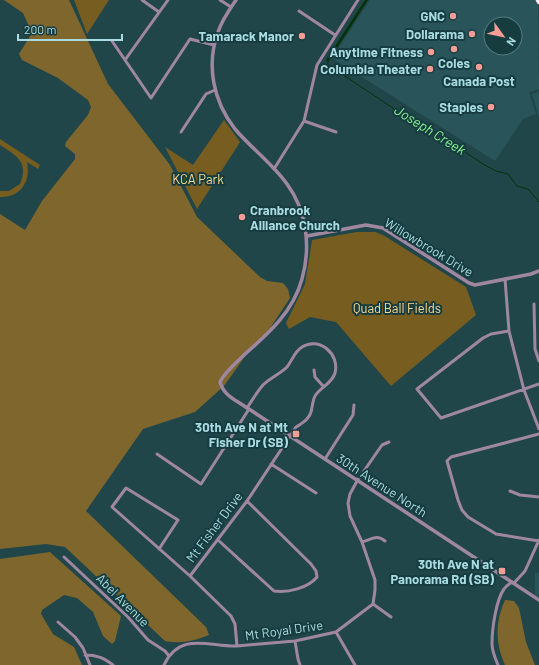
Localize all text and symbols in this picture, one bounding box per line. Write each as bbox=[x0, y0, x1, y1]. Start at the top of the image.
place label: GNC bbox=[420, 8, 445, 24]
marker: GNC bbox=[448, 11, 458, 21]
scale bar bbox=[18, 16, 122, 42]
north arrow bbox=[483, 16, 523, 56]
text: 200 m bbox=[24, 22, 56, 36]
place label: Dollarama bbox=[406, 26, 464, 42]
place label: Tamarack Manor bbox=[199, 28, 294, 44]
marker: Dollarama bbox=[467, 29, 477, 39]
marker: Tamarack Manor bbox=[297, 31, 307, 41]
text: N bbox=[504, 35, 519, 48]
place label: Anytime Fitness bbox=[330, 44, 423, 60]
marker: Coles bbox=[449, 44, 459, 54]
marker: Anytime Fitness bbox=[426, 47, 436, 57]
place label: Coles bbox=[438, 55, 470, 71]
place label: Columbia Theater bbox=[320, 61, 422, 77]
marker: Canada Post bbox=[474, 62, 484, 72]
marker: Columbia Theater bbox=[425, 64, 435, 74]
place label: Canada Post bbox=[443, 73, 515, 89]
place label: Staples bbox=[439, 99, 483, 115]
water label: Joseph Creek bbox=[391, 101, 469, 158]
marker: Staples bbox=[486, 102, 496, 112]
park label: KCA Park bbox=[172, 171, 224, 187]
place label: Cranbrook Alliance Church bbox=[250, 202, 340, 233]
marker: Cranbrook Alliance Church bbox=[237, 212, 247, 222]
street label: Willowbrook Drive bbox=[382, 214, 476, 280]
park label: Quad Ball Fields bbox=[353, 300, 441, 316]
place label: 30th Ave N at Mt Fisher Dr (SB) bbox=[195, 419, 288, 450]
marker: 30th Ave N at Mt Fisher Dr (SB) bbox=[291, 429, 301, 439]
street label: 30th Avenue North bbox=[334, 450, 430, 520]
street label: Mt Fisher Drive bbox=[182, 489, 246, 565]
place label: 30th Ave N at Panorama Rd (SB) bbox=[390, 556, 494, 587]
marker: 30th Ave N at Panorama Rd (SB) bbox=[497, 566, 507, 576]
street label: Abel Avenue bbox=[93, 570, 153, 630]
street label: Mt Royal Drive bbox=[244, 617, 324, 643]

